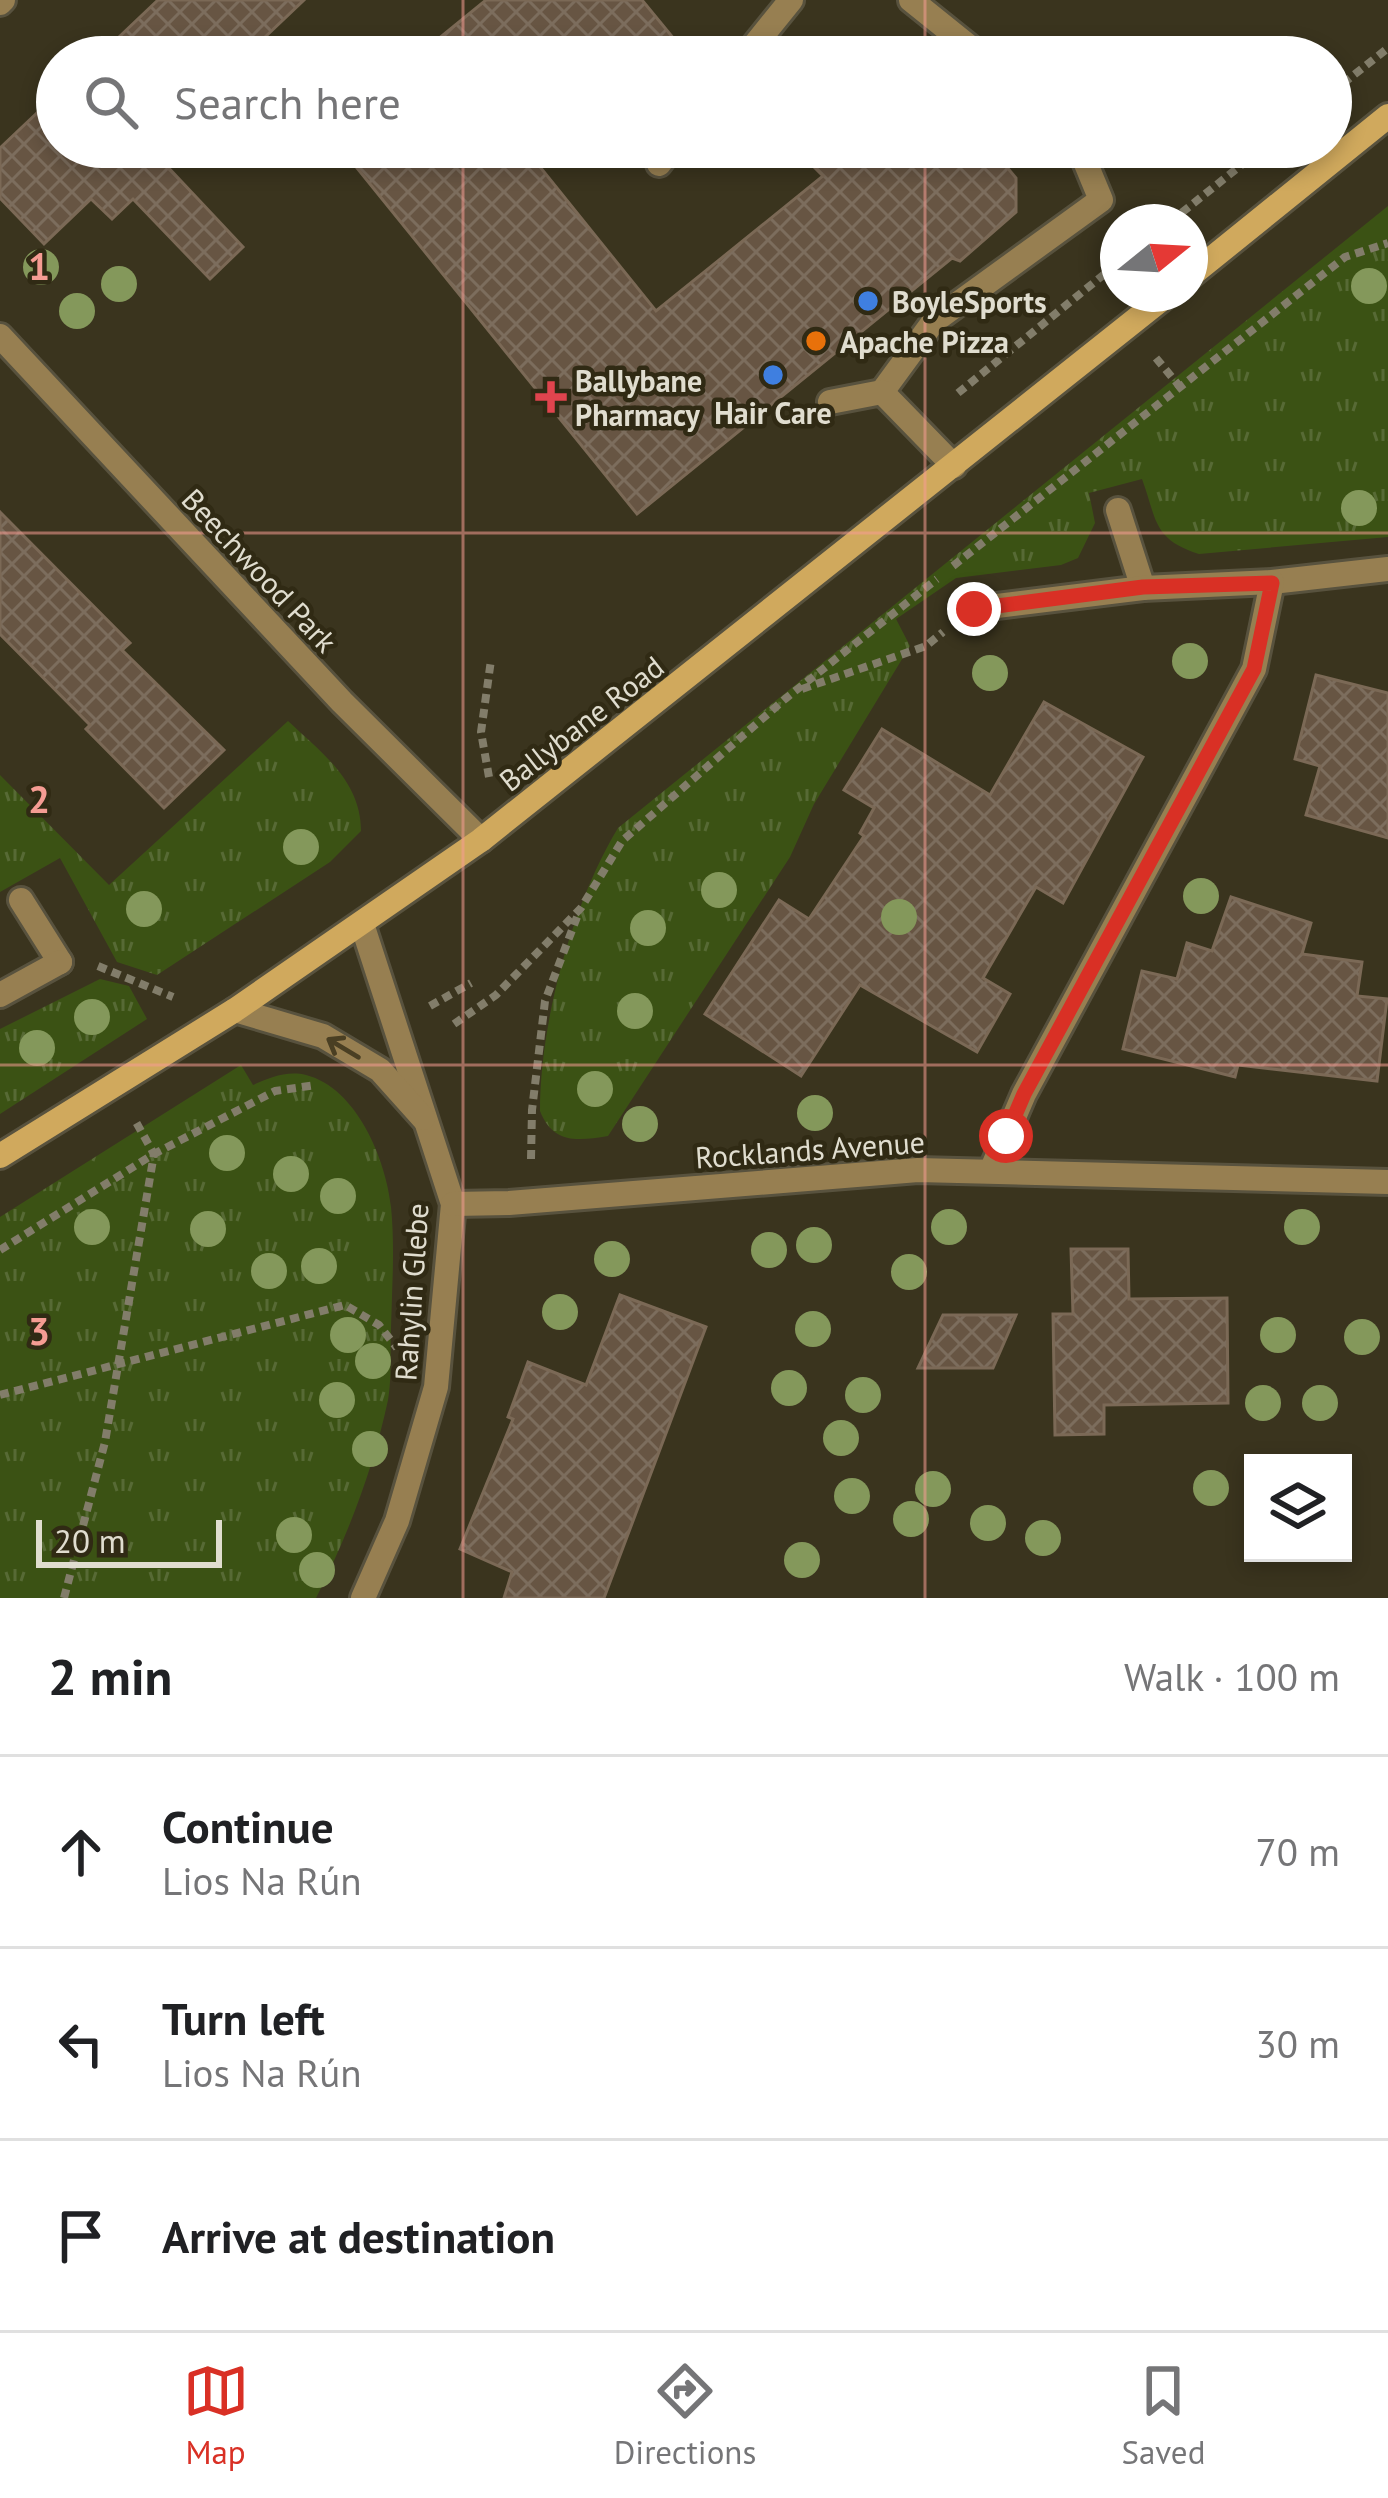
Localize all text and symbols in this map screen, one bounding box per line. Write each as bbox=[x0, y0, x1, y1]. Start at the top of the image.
search box bbox=[36, 36, 1352, 168]
icon: search bbox=[78, 69, 144, 135]
text: Search here bbox=[174, 73, 401, 131]
north arrow bbox=[1100, 204, 1208, 312]
text: 1 bbox=[28, 240, 50, 291]
place label: BoyleSports bbox=[892, 282, 1047, 321]
marker: BoyleSports bbox=[855, 288, 881, 314]
place label: Apache Pizza bbox=[840, 322, 1009, 361]
marker: Apache Pizza bbox=[803, 328, 829, 354]
place label: Ballybane Pharmacy bbox=[575, 361, 702, 434]
marker: Hair Care bbox=[760, 362, 786, 388]
marker: Ballybane Pharmacy bbox=[538, 384, 564, 410]
place label: Hair Care bbox=[714, 393, 832, 432]
street label: Beechwood Park bbox=[174, 480, 346, 661]
route end bbox=[947, 582, 1001, 636]
street label: Ballybane Road bbox=[491, 647, 671, 799]
text: 2 bbox=[28, 773, 50, 824]
one-way arrow bbox=[327, 1036, 361, 1060]
route start bbox=[979, 1109, 1033, 1163]
street label: Rocklands Avenue bbox=[694, 1122, 926, 1176]
street label: Rahylin Glebe bbox=[385, 1202, 437, 1382]
text: 3 bbox=[28, 1305, 50, 1356]
map controls bbox=[1244, 1454, 1352, 1562]
button: layers bbox=[1244, 1454, 1352, 1562]
scale bar bbox=[36, 1514, 222, 1567]
text: 20 m bbox=[54, 1519, 126, 1562]
text: 2 min bbox=[48, 1643, 172, 1709]
text: Walk · 100 m bbox=[1124, 1651, 1340, 1702]
text: Continue bbox=[162, 1797, 334, 1855]
icon: ahead bbox=[48, 1819, 114, 1885]
text: 70 m bbox=[1255, 1826, 1340, 1877]
text: Lios Na Rún bbox=[162, 1855, 362, 1906]
text: Turn left bbox=[162, 1989, 325, 2047]
icon: left bbox=[48, 2011, 114, 2077]
text: 30 m bbox=[1255, 2018, 1340, 2069]
text: Lios Na Rún bbox=[162, 2047, 362, 2098]
icon: arrive bbox=[48, 2203, 114, 2269]
text: Arrive at destination bbox=[162, 2207, 555, 2265]
tab: Map bbox=[183, 2358, 249, 2473]
tab: Directions bbox=[614, 2358, 756, 2473]
tab: Saved bbox=[1121, 2358, 1205, 2473]

